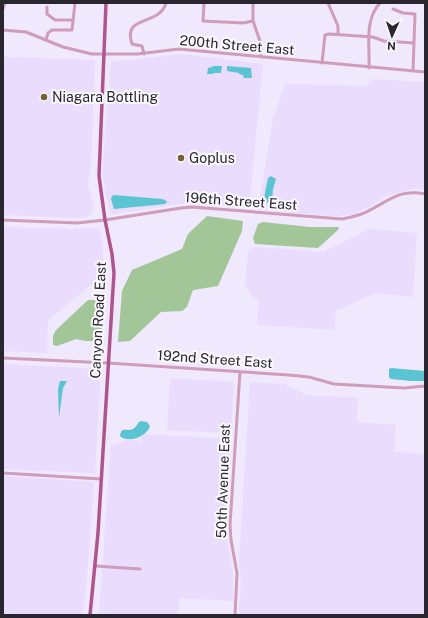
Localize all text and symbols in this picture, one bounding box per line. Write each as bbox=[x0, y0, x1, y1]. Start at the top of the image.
north arrow bbox=[372, 16, 412, 56]
street label: 200th Street East bbox=[179, 32, 295, 58]
text: N bbox=[387, 40, 396, 52]
place label: Niagara Bottling bbox=[52, 89, 158, 105]
marker: Niagara Bottling bbox=[39, 92, 49, 102]
place label: Goplus bbox=[189, 150, 235, 166]
marker: Goplus bbox=[176, 153, 186, 163]
street label: 196th Street East bbox=[184, 189, 298, 213]
street label: Canyon Road East bbox=[87, 261, 109, 379]
street label: 192nd Street East bbox=[157, 347, 273, 371]
street label: 50th Avenue East bbox=[213, 424, 233, 538]

